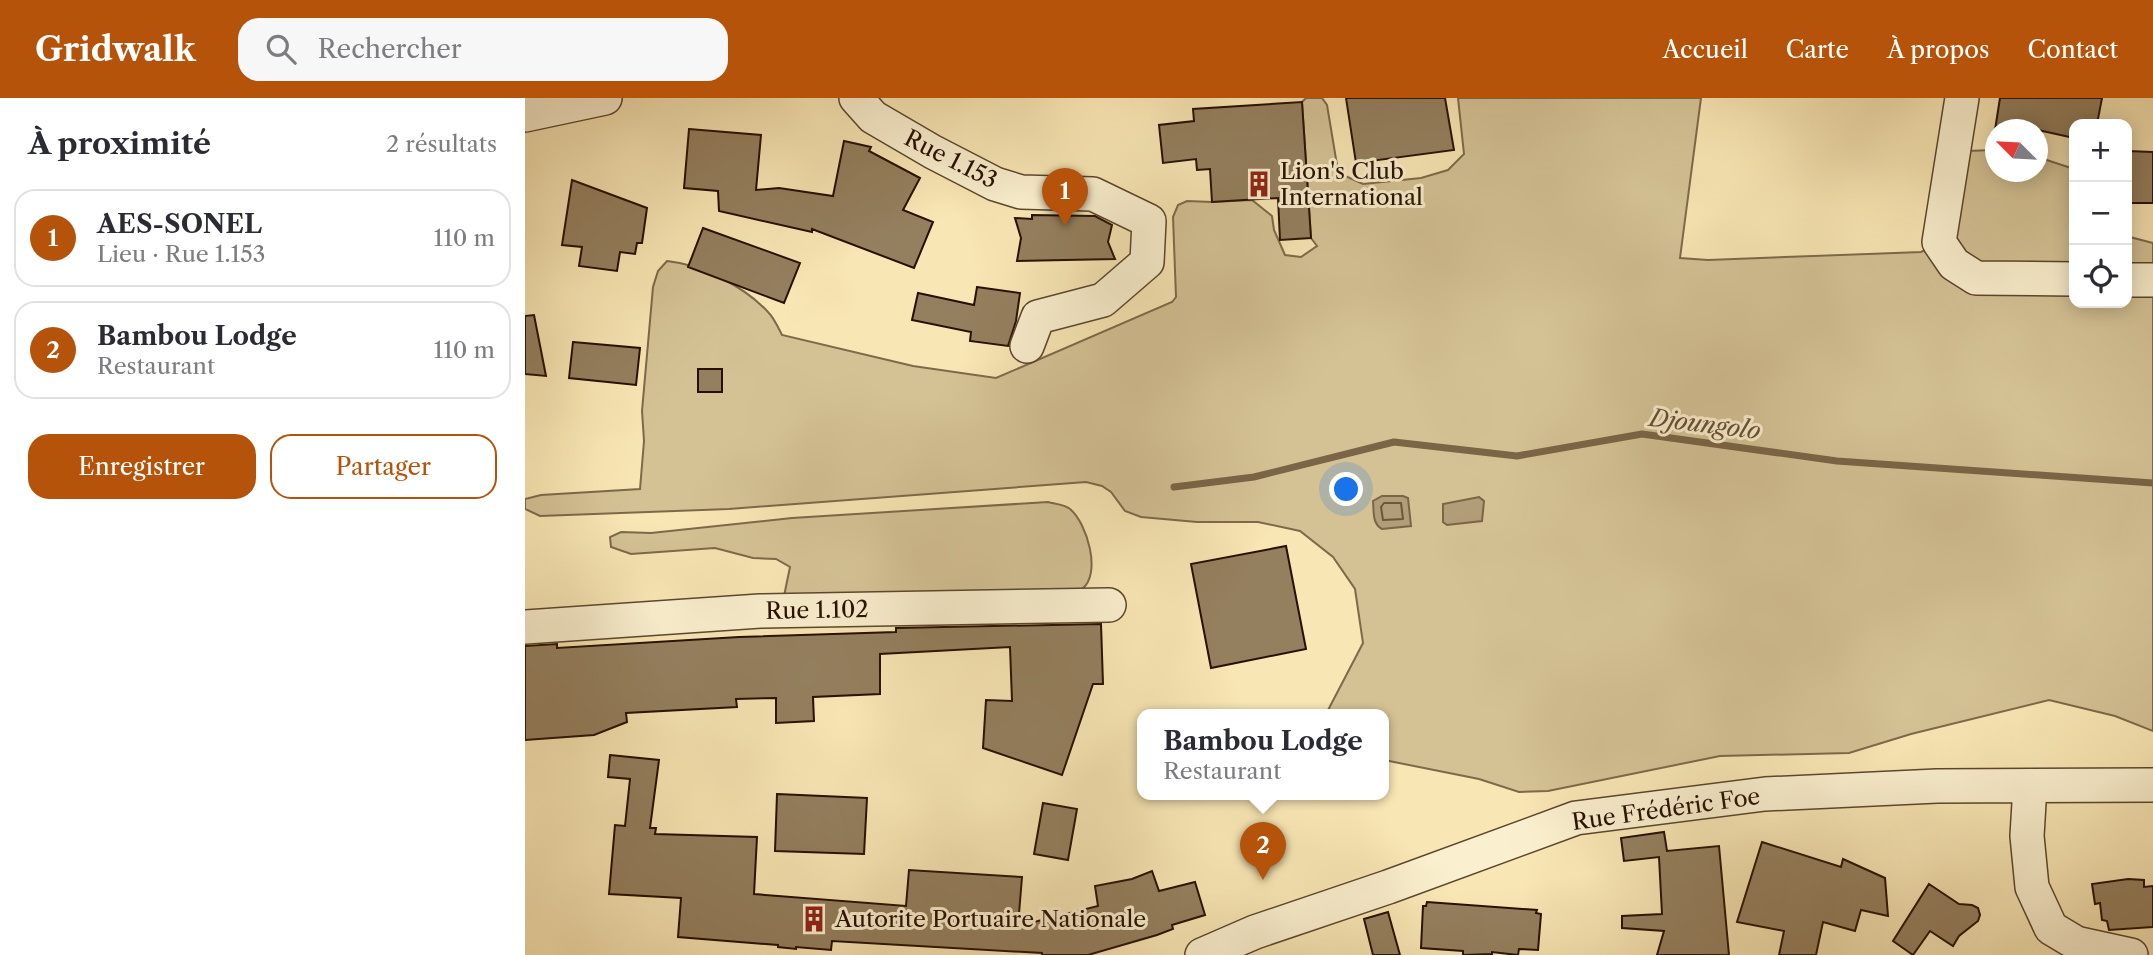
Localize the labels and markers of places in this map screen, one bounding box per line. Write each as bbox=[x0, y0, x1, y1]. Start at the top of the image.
place label: Lion's Club International bbox=[1280, 157, 1423, 211]
pin: 1 bbox=[1042, 168, 1088, 226]
building icon: Lion's Club International bbox=[1244, 169, 1274, 199]
pin: 2 bbox=[1240, 822, 1286, 880]
building icon: Autorite Portuaire Nationale bbox=[799, 904, 829, 934]
place label: Autorite Portuaire Nationale bbox=[834, 905, 1146, 933]

